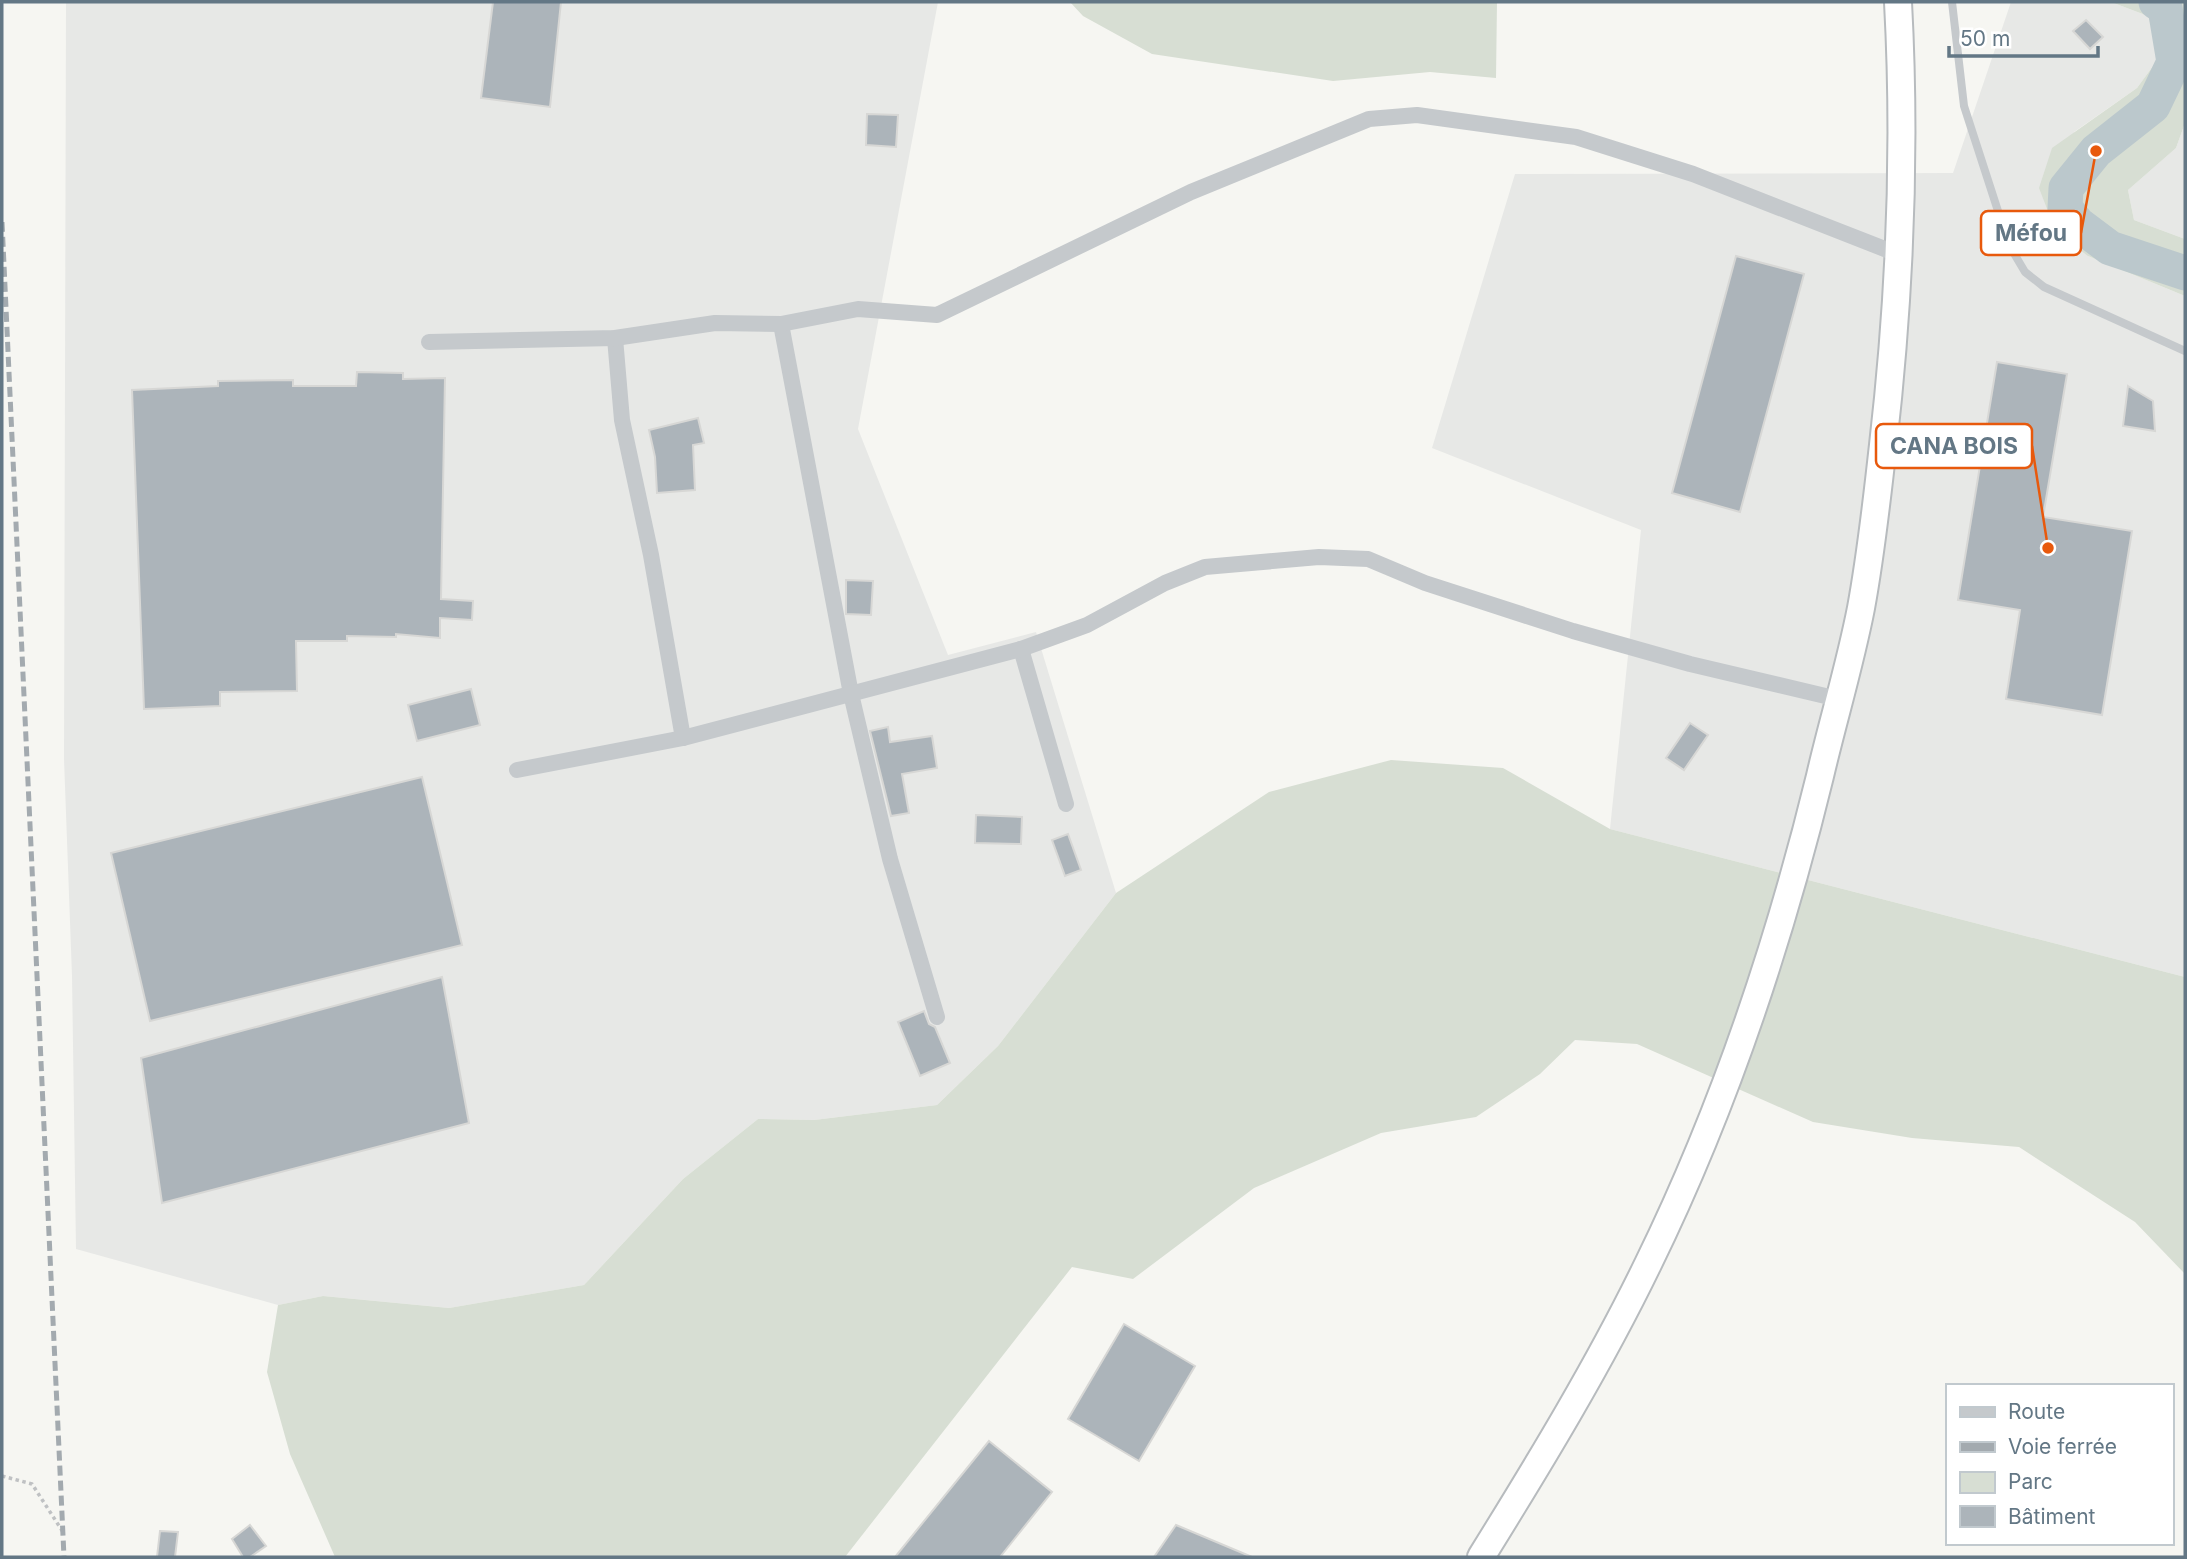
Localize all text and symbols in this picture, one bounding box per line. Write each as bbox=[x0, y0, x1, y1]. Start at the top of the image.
scale bar bbox=[1949, 14, 2098, 58]
text: 50 m bbox=[1960, 26, 2010, 51]
callout: Méfou bbox=[1981, 211, 2081, 255]
text: Méfou bbox=[1995, 219, 2067, 247]
callout: CANA BOIS bbox=[1876, 424, 2032, 468]
text: CANA BOIS bbox=[1890, 432, 2018, 460]
legend bbox=[1946, 1384, 2173, 1545]
text: Route bbox=[2008, 1399, 2065, 1424]
text: Voie ferrée bbox=[2008, 1434, 2117, 1459]
text: Parc bbox=[2008, 1469, 2053, 1494]
text: Bâtiment bbox=[2008, 1504, 2096, 1529]

